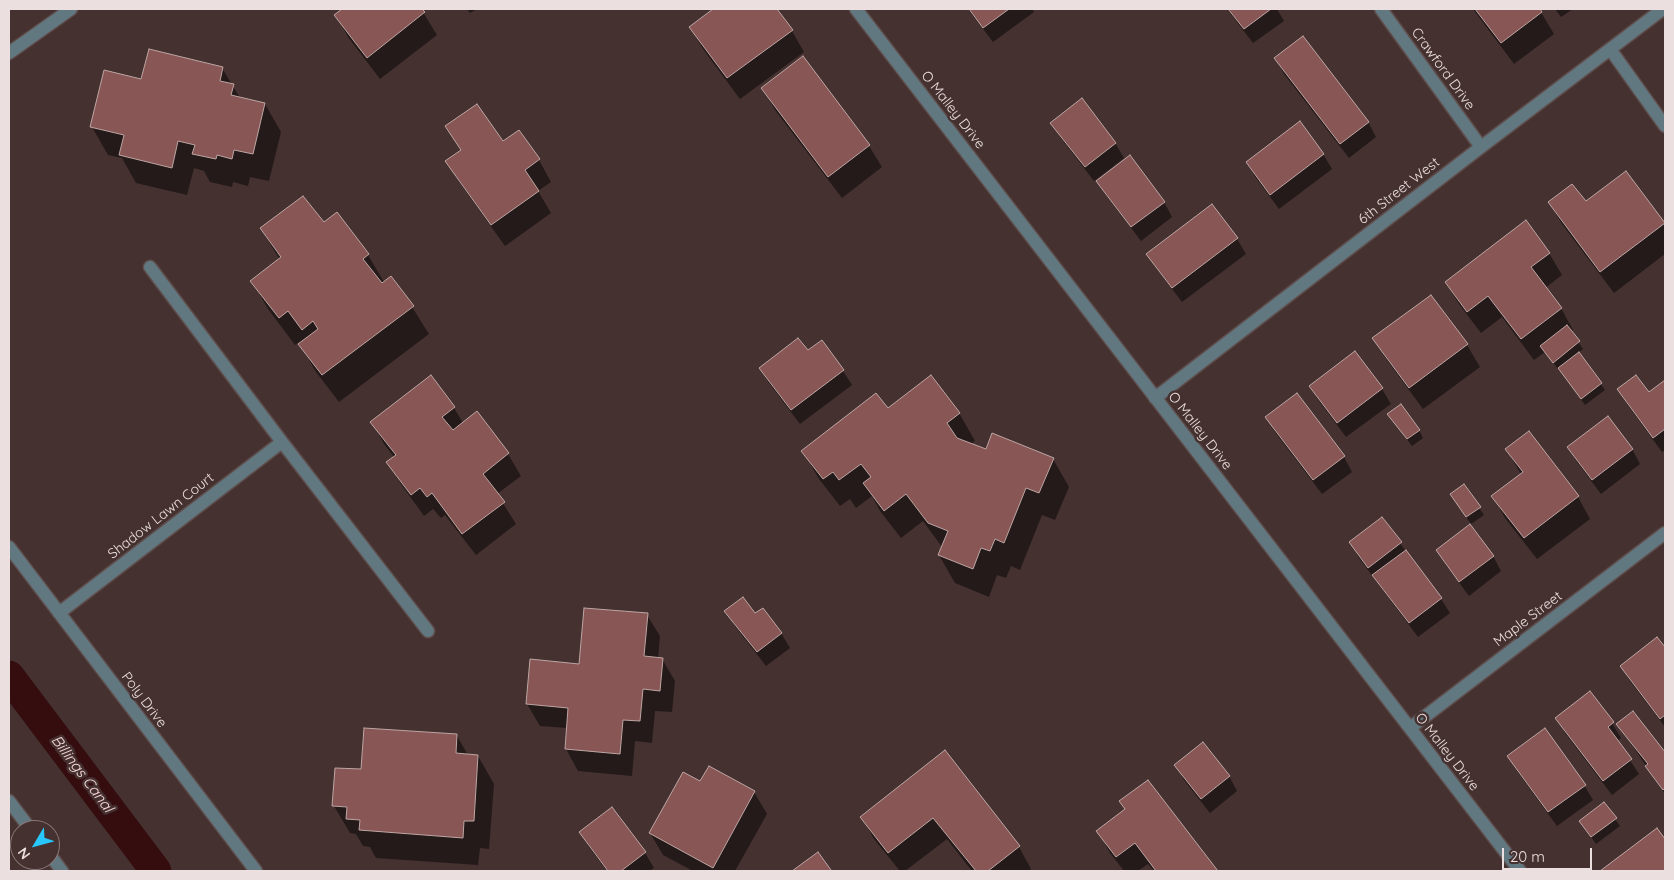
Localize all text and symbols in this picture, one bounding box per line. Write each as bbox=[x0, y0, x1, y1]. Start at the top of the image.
street label: Crawford Drive bbox=[1408, 25, 1478, 113]
street label: O Malley Drive bbox=[917, 68, 989, 152]
street label: 6th Street West bbox=[1355, 154, 1443, 228]
street label: O Malley Drive bbox=[1164, 389, 1236, 473]
street label: Shadow Lawn Court bbox=[105, 469, 217, 563]
street label: Maple Street bbox=[1490, 588, 1566, 650]
street label: Poly Drive bbox=[118, 669, 170, 731]
street label: O Malley Drive bbox=[1411, 710, 1483, 794]
water label: Billings Canal bbox=[47, 732, 117, 816]
north arrow bbox=[10, 820, 60, 870]
scale bar bbox=[1504, 838, 1594, 870]
text: N bbox=[14, 844, 34, 863]
text: 20 m bbox=[1510, 847, 1545, 866]

